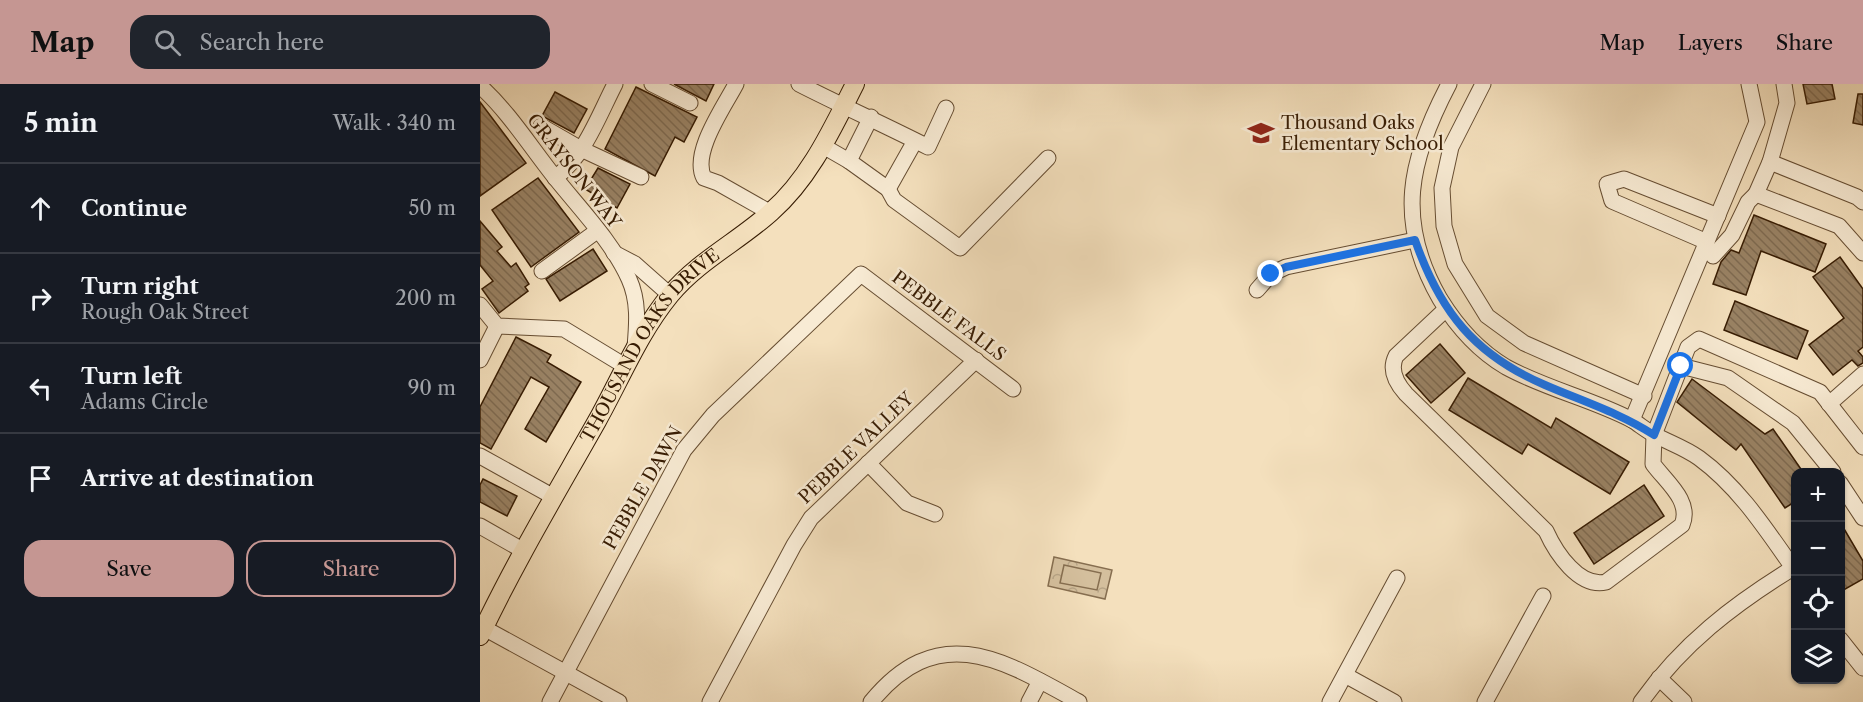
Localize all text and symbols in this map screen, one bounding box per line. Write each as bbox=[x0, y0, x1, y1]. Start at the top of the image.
search box bbox=[130, 15, 550, 69]
text: Map bbox=[30, 25, 94, 59]
icon: search bbox=[151, 26, 184, 59]
text: Search here bbox=[199, 29, 324, 56]
text: Map bbox=[1600, 30, 1645, 55]
text: Layers bbox=[1678, 30, 1743, 55]
text: Share bbox=[1776, 30, 1833, 55]
text: 5 min bbox=[24, 107, 98, 139]
street label: GRAYSON WAY bbox=[522, 109, 626, 234]
text: Walk · 340 m bbox=[333, 111, 456, 135]
place label: Thousand Oaks Elementary School bbox=[1281, 112, 1444, 155]
school or university icon: Thousand Oaks Elementary School bbox=[1246, 118, 1276, 148]
icon: ahead bbox=[24, 192, 57, 225]
text: Continue bbox=[81, 195, 187, 222]
text: 50 m bbox=[409, 196, 456, 220]
street label: THOUSAND OAKS DRIVE bbox=[576, 244, 724, 447]
route end bbox=[1257, 260, 1283, 286]
street label: PEBBLE FALLS bbox=[888, 266, 1010, 366]
text: Turn right bbox=[81, 273, 199, 300]
icon: right bbox=[24, 282, 57, 315]
text: 200 m bbox=[395, 286, 456, 310]
text: Rough Oak Street bbox=[81, 300, 249, 324]
route start bbox=[1667, 352, 1693, 378]
text: Turn left bbox=[81, 363, 182, 390]
icon: left bbox=[24, 372, 57, 405]
text: 90 m bbox=[408, 376, 456, 400]
street label: PEBBLE VALLEY bbox=[794, 387, 919, 508]
text: Adams Circle bbox=[81, 390, 208, 414]
street label: PEBBLE DAWN bbox=[599, 422, 687, 554]
icon: arrive bbox=[24, 462, 57, 495]
text: Arrive at destination bbox=[81, 465, 314, 492]
map controls bbox=[1791, 468, 1845, 684]
button: + bbox=[1791, 468, 1845, 522]
button: − bbox=[1791, 522, 1845, 576]
button: Save bbox=[24, 540, 234, 597]
button: Share bbox=[246, 540, 456, 597]
button: locate bbox=[1791, 576, 1845, 630]
button: layers bbox=[1791, 630, 1845, 684]

